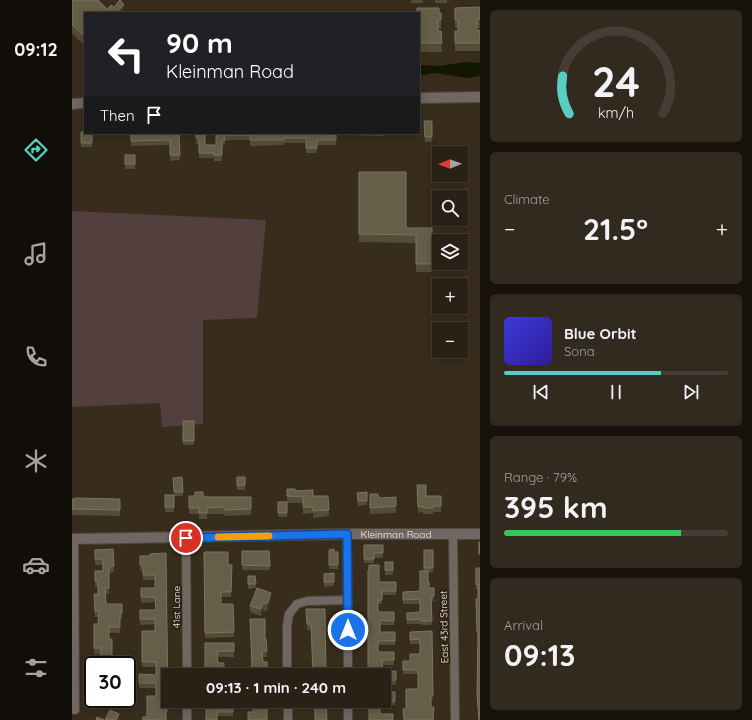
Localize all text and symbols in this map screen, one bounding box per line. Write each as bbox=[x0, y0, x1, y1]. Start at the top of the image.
text: 90 m bbox=[166, 25, 233, 60]
icon: left bbox=[100, 28, 152, 80]
text: 09:12 bbox=[14, 38, 58, 61]
text: 24 bbox=[592, 55, 640, 107]
text: Kleinman Road bbox=[166, 60, 294, 83]
icon: arrive bbox=[143, 104, 165, 126]
text: km/h bbox=[598, 104, 634, 122]
text: Then bbox=[100, 106, 135, 125]
icon: directions bbox=[22, 136, 50, 164]
north arrow bbox=[432, 146, 468, 182]
map controls bbox=[432, 146, 468, 358]
button: search bbox=[432, 190, 468, 226]
text: Climate bbox=[504, 191, 550, 207]
text: 21.5° bbox=[583, 210, 648, 248]
text: − bbox=[504, 215, 515, 243]
text: + bbox=[716, 215, 728, 243]
button: layers bbox=[432, 234, 468, 270]
icon: music bbox=[22, 240, 50, 268]
button: + bbox=[432, 278, 468, 314]
button: − bbox=[432, 322, 468, 358]
text: Blue Orbit bbox=[564, 324, 637, 343]
icon: phone bbox=[22, 343, 50, 371]
text: Sona bbox=[564, 343, 595, 359]
icon: previous bbox=[530, 381, 552, 403]
icon: pause bbox=[605, 381, 627, 403]
icon: next bbox=[680, 381, 702, 403]
icon: climate bbox=[22, 447, 50, 475]
text: Range · 79% bbox=[504, 469, 577, 485]
text: 395 km bbox=[504, 488, 608, 526]
pin bbox=[169, 521, 203, 555]
icon: arrive bbox=[175, 527, 197, 549]
street label: Kleinman Road bbox=[360, 528, 431, 541]
icon: car bbox=[22, 551, 50, 579]
street label: 41st Lane bbox=[170, 585, 183, 628]
street label: East 43rd Street bbox=[437, 590, 451, 664]
position arrow bbox=[327, 609, 369, 651]
text: Arrival bbox=[504, 617, 543, 633]
text: 09:13 bbox=[504, 636, 575, 674]
icon: filters bbox=[22, 654, 50, 682]
speed limit sign: 30 bbox=[84, 656, 136, 708]
text: 09:13 · 1 min · 240 m bbox=[206, 678, 346, 697]

